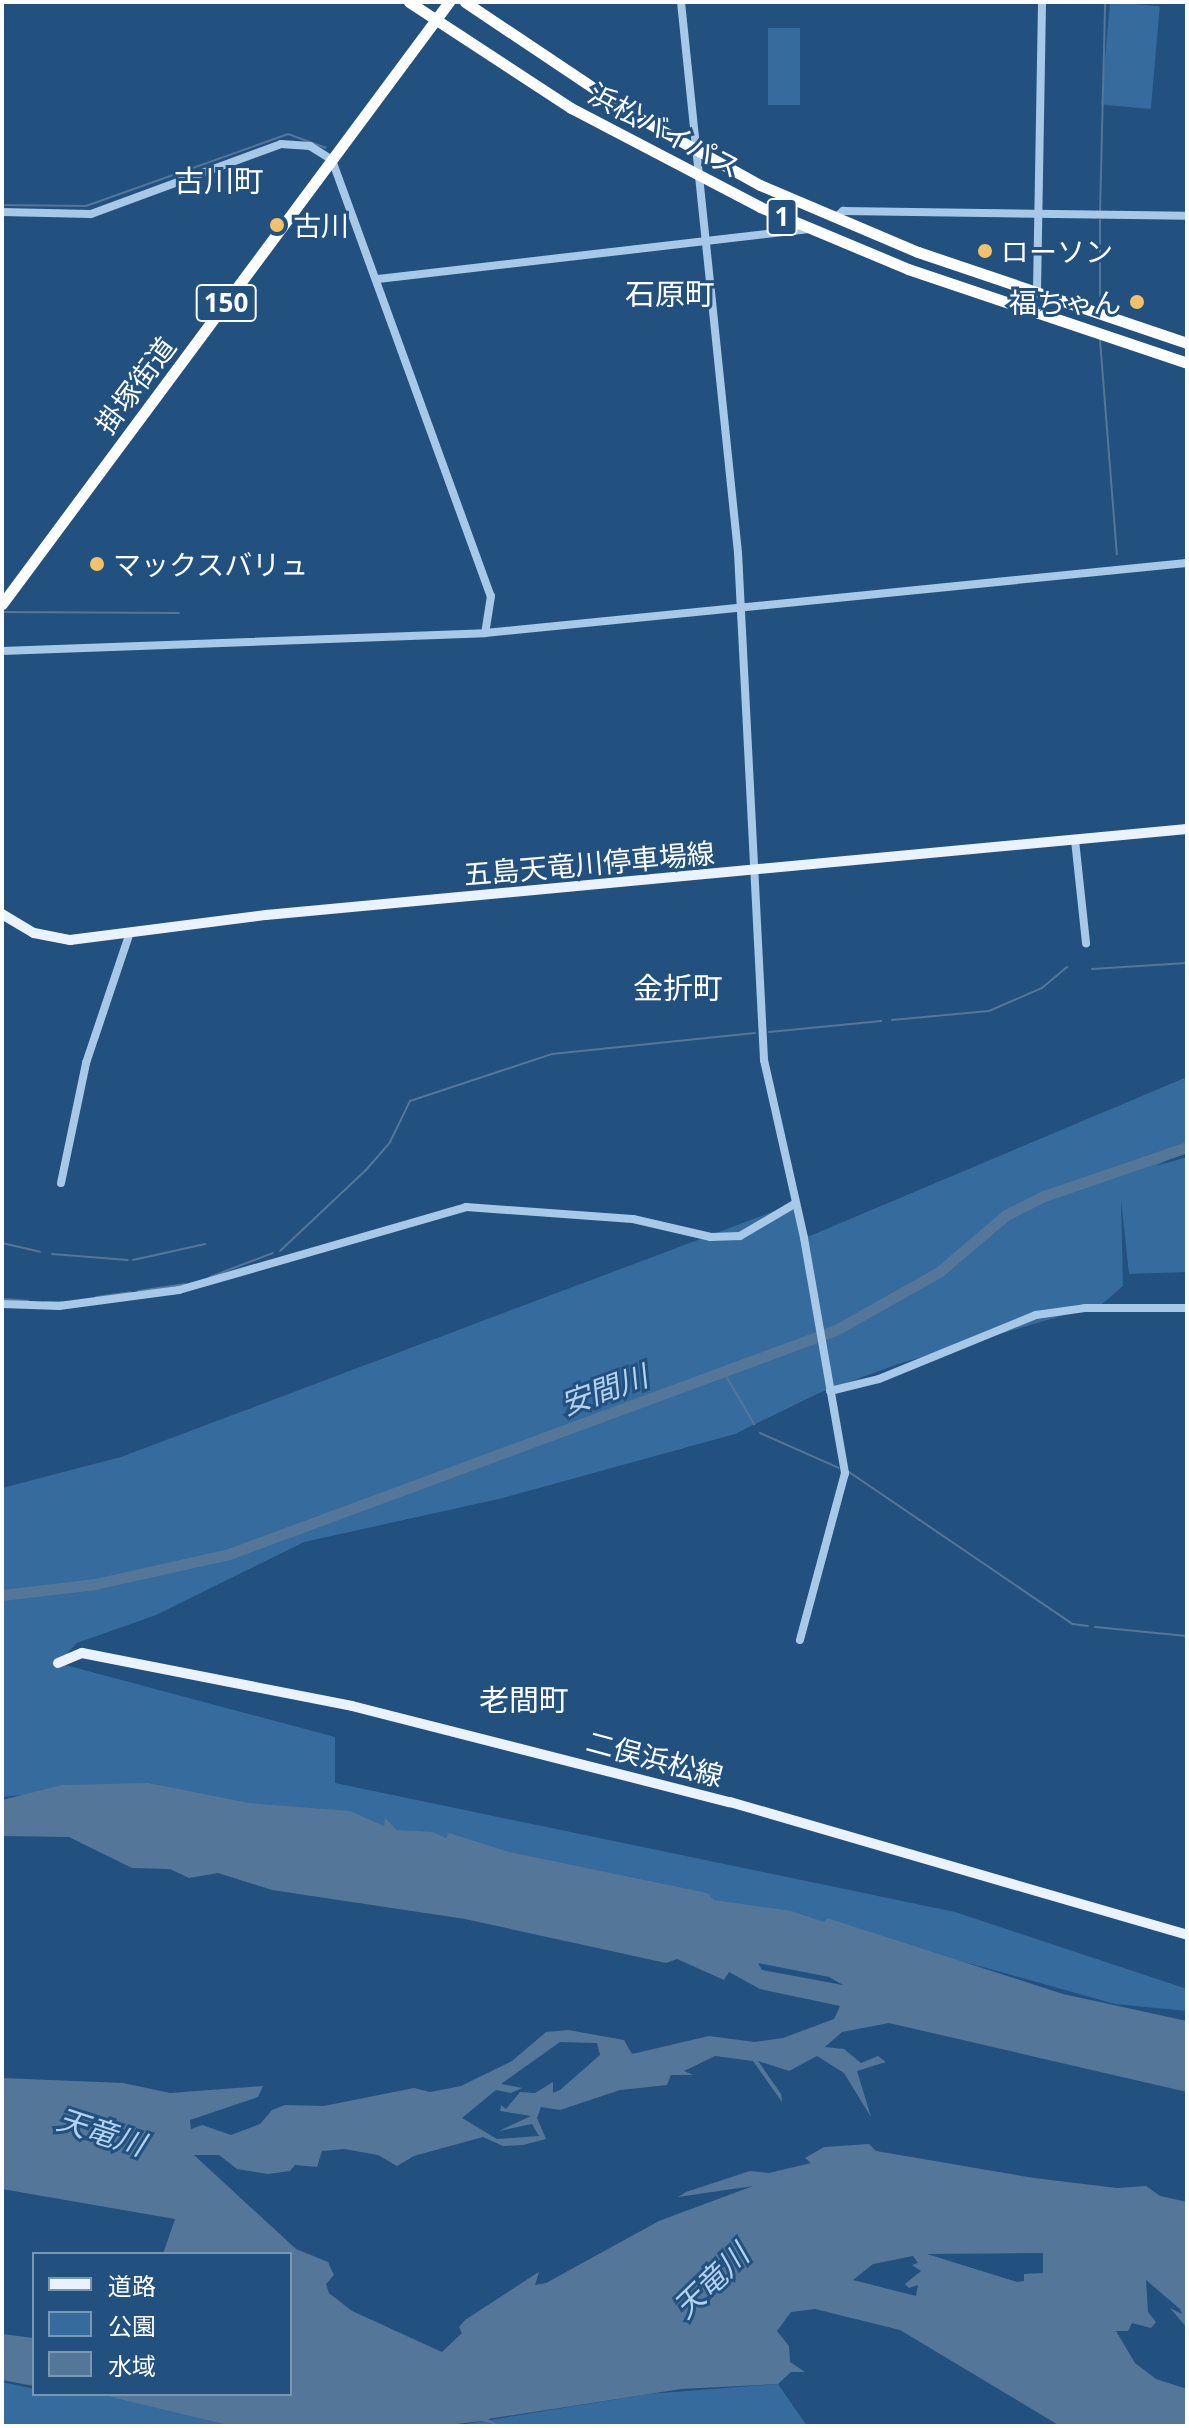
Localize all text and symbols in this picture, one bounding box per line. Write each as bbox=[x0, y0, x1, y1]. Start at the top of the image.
street label: 浜松バイパス bbox=[583, 76, 747, 184]
district label: 古川町 bbox=[174, 163, 264, 199]
road number: 1 bbox=[766, 195, 798, 239]
place label: 古川 bbox=[293, 208, 349, 242]
marker: 古川 bbox=[268, 216, 286, 234]
place label: ローソン bbox=[1001, 234, 1113, 268]
marker: ローソン bbox=[976, 242, 994, 260]
district label: 石原町 bbox=[625, 276, 715, 312]
road number: 150 bbox=[194, 281, 258, 325]
place label: 福ちゃん bbox=[1009, 285, 1121, 319]
marker: 福ちゃん bbox=[1128, 293, 1146, 311]
street label: 掛塚街道 bbox=[88, 330, 182, 440]
place label: マックスバリュ bbox=[113, 547, 309, 581]
marker: マックスバリュ bbox=[88, 555, 106, 573]
street label: 五島天竜川停車場線 bbox=[462, 835, 716, 891]
district label: 金折町 bbox=[633, 970, 723, 1006]
water label: 安間川 bbox=[556, 1358, 652, 1422]
district label: 老間町 bbox=[479, 1682, 569, 1718]
street label: 二俣浜松線 bbox=[583, 1724, 727, 1792]
water label: 天竜川 bbox=[53, 2101, 149, 2163]
water label: 天竜川 bbox=[666, 2237, 756, 2325]
legend bbox=[32, 2252, 292, 2396]
text: 道路 bbox=[108, 2269, 156, 2302]
text: 公園 bbox=[108, 2309, 156, 2342]
text: 水域 bbox=[108, 2349, 156, 2382]

